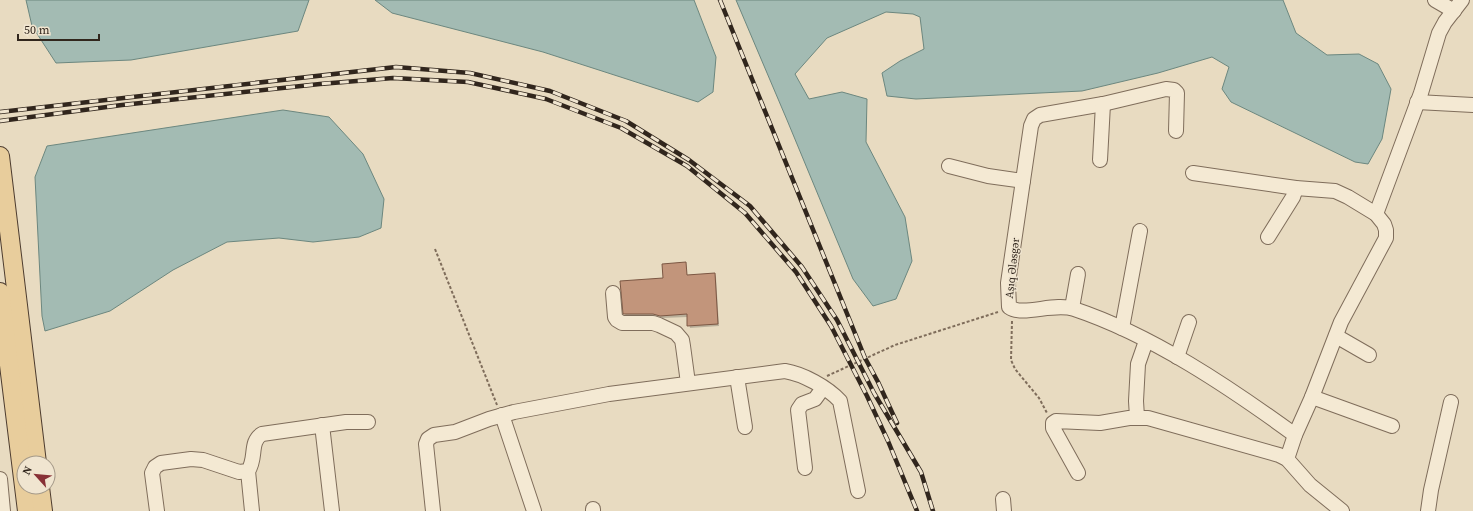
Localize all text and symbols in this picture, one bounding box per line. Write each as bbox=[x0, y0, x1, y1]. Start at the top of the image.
scale bar bbox=[18, 16, 99, 42]
text: 50 m bbox=[24, 22, 50, 38]
street label: Aşıq Ələsgər bbox=[1002, 237, 1023, 299]
north arrow bbox=[16, 455, 56, 495]
text: N bbox=[19, 464, 36, 478]

